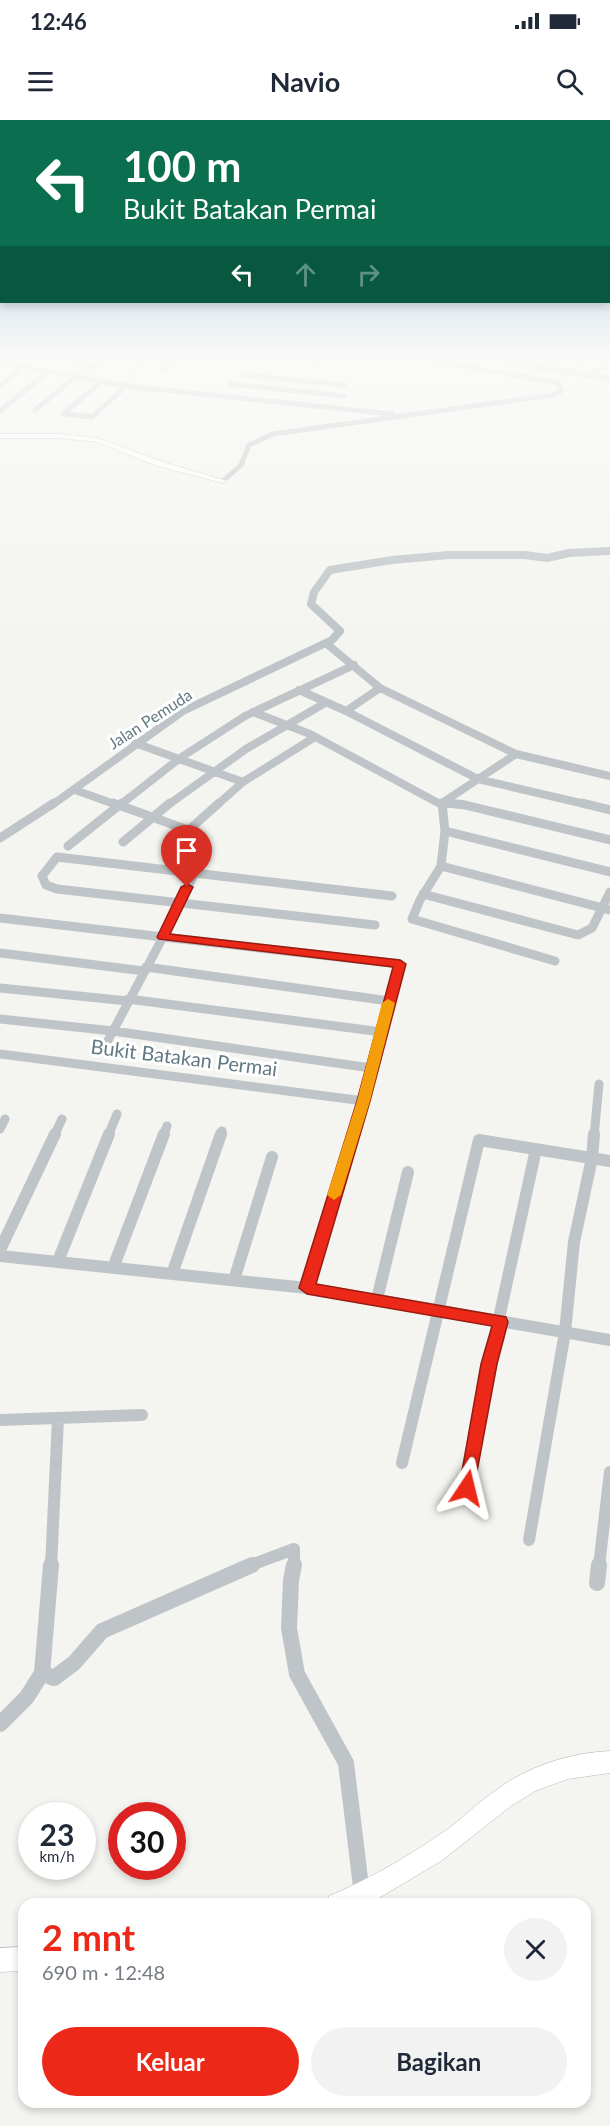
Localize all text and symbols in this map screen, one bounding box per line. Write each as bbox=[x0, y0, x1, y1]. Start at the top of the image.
text: 12:46 bbox=[30, 8, 87, 35]
icon: menu bbox=[24, 65, 57, 98]
text: Navio bbox=[270, 65, 340, 98]
icon: search bbox=[553, 65, 586, 98]
text: 100 m bbox=[123, 141, 241, 191]
icon: left bbox=[24, 144, 102, 222]
text: Bukit Batakan Permai bbox=[123, 192, 376, 225]
icon: left bbox=[226, 258, 259, 291]
icon: ahead bbox=[289, 258, 322, 291]
icon: right bbox=[352, 258, 385, 291]
street label: Jalan Pemuda bbox=[104, 685, 195, 753]
pin bbox=[161, 825, 212, 887]
icon: arrive bbox=[170, 834, 203, 867]
street label: Bukit Batakan Permai bbox=[90, 1034, 279, 1080]
position arrow bbox=[435, 1456, 499, 1520]
speed limit sign: 30 bbox=[108, 1802, 186, 1880]
text: 23 bbox=[40, 1816, 74, 1852]
text: km/h bbox=[39, 1847, 75, 1865]
text: 2 mnt bbox=[42, 1915, 135, 1959]
button: close bbox=[504, 1918, 567, 1981]
text: 690 m · 12:48 bbox=[42, 1960, 165, 1984]
button: Keluar bbox=[42, 2027, 299, 2096]
button: Bagikan bbox=[311, 2027, 567, 2096]

